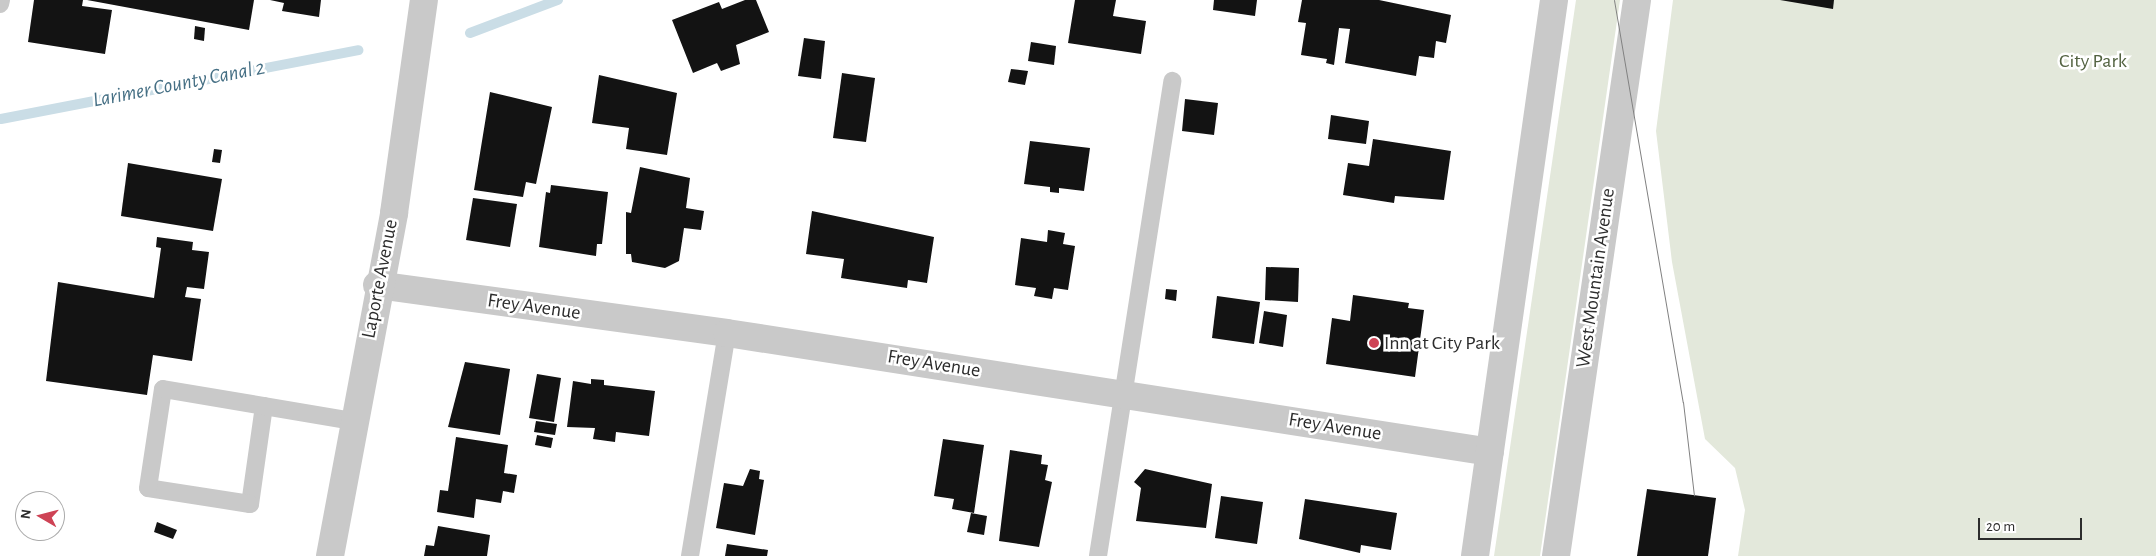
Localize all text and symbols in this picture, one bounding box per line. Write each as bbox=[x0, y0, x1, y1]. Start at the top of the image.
park label: City Park bbox=[2059, 49, 2127, 73]
water label: Larimer County Canal 2 bbox=[91, 55, 267, 113]
street label: West Mountain Avenue bbox=[1572, 187, 1620, 369]
street label: Laporte Avenue bbox=[357, 217, 403, 341]
street label: Frey Avenue bbox=[486, 289, 582, 325]
place label: Inn at City Park bbox=[1384, 331, 1500, 355]
marker: Inn at City Park bbox=[1368, 337, 1380, 349]
street label: Frey Avenue bbox=[886, 345, 982, 383]
street label: Frey Avenue bbox=[1287, 408, 1383, 446]
north arrow bbox=[15, 491, 65, 541]
text: N bbox=[19, 508, 34, 520]
scale bar bbox=[1981, 508, 2085, 540]
text: 20 m bbox=[1986, 519, 2015, 534]

